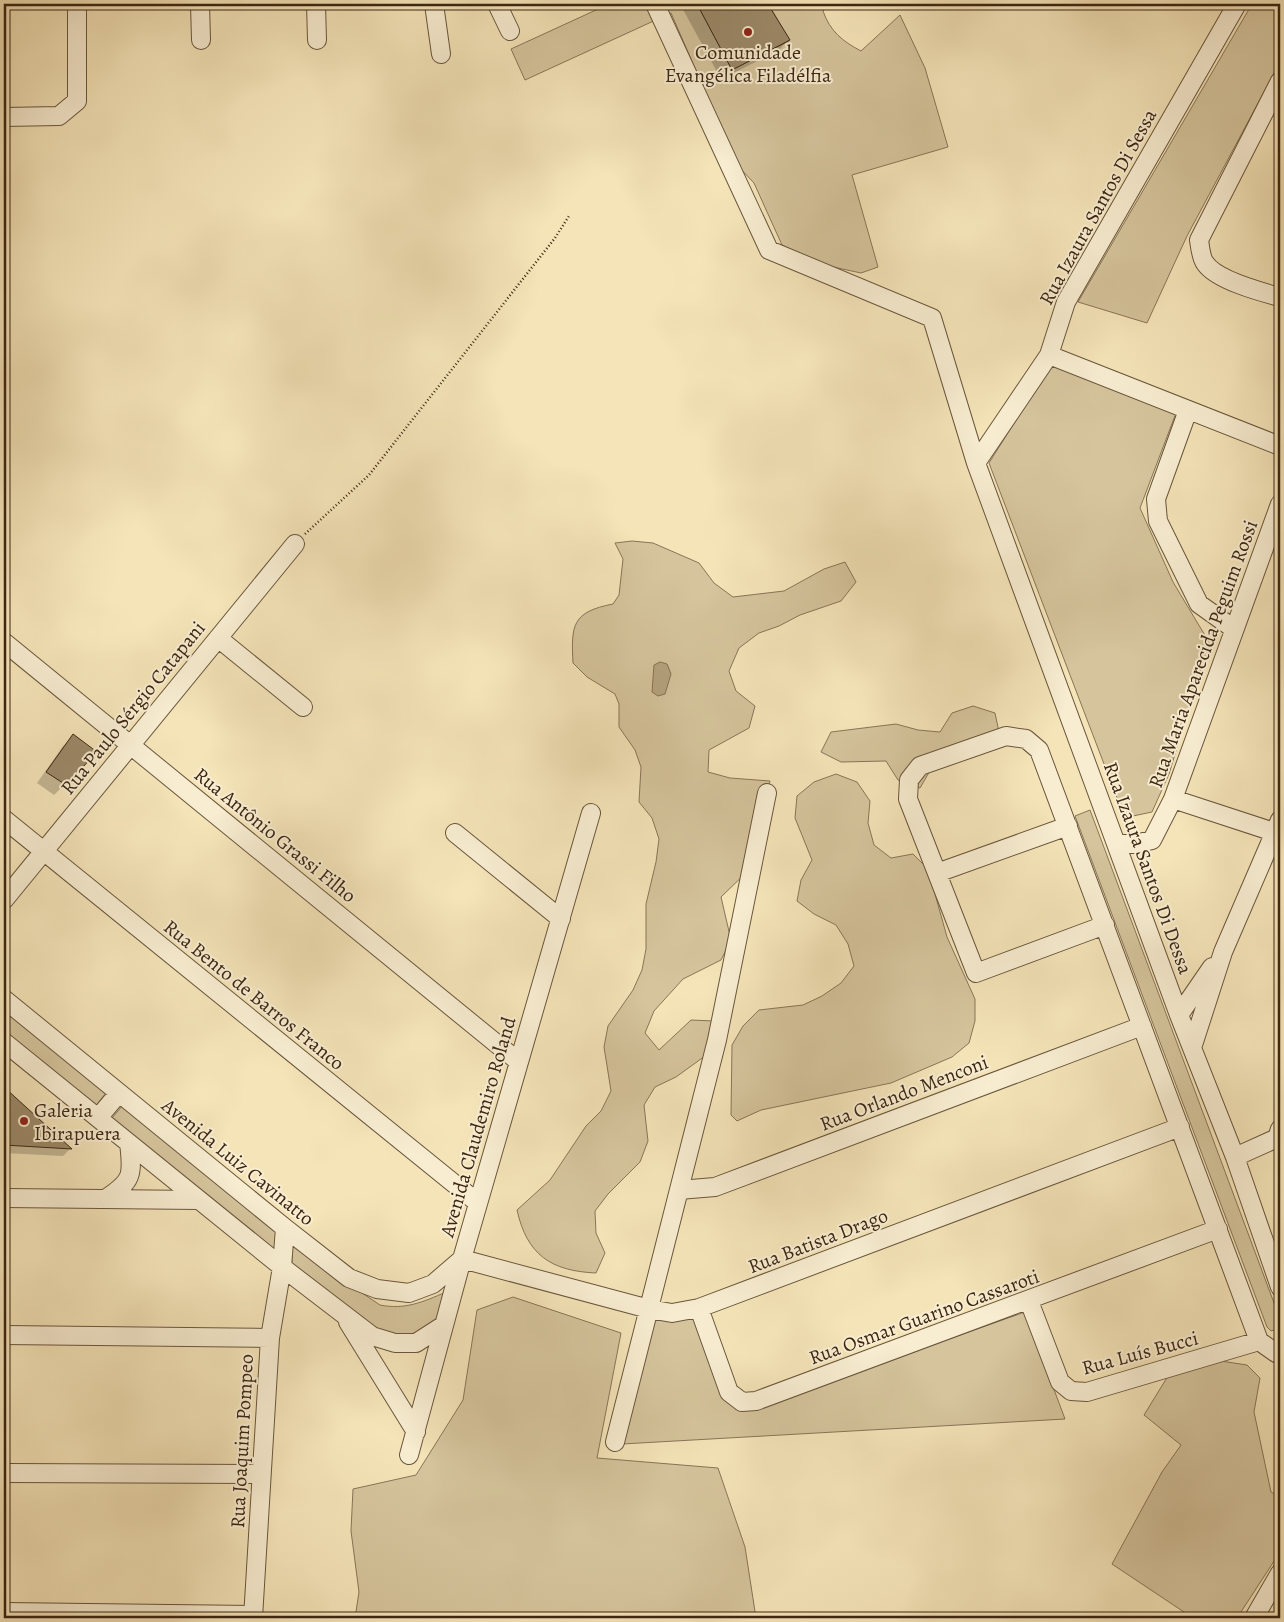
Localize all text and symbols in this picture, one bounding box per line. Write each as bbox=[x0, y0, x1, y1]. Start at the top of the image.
marker: Comunidade Evangélica Filadélfia bbox=[742, 26, 754, 38]
place label: Comunidade Evangélica Filadélfia bbox=[665, 39, 832, 89]
street label: Rua Izaura Santos Di Sessa bbox=[1033, 104, 1164, 310]
street label: Rua Maria Aparecida Peguim Rossi bbox=[1142, 516, 1264, 792]
street label: Rua Paulo Sérgio Catapani bbox=[55, 616, 211, 800]
street label: Rua Izaura Santos Di Dessa bbox=[1097, 758, 1199, 979]
street label: Rua Antônio Grassi Filho bbox=[188, 761, 362, 909]
street label: Rua Bento de Barros Franco bbox=[158, 914, 350, 1077]
street label: Avenida Claudemiro Roland bbox=[433, 1014, 522, 1241]
street label: Rua Orlando Menconi bbox=[816, 1048, 992, 1138]
street label: Avenida Luiz Cavinatto bbox=[155, 1092, 320, 1232]
place label: Galeria Ibirapuera bbox=[34, 1097, 122, 1147]
marker: Galeria Ibirapuera bbox=[18, 1115, 30, 1127]
street label: Rua Batista Drago bbox=[744, 1202, 892, 1280]
street label: Rua Osmar Guarino Cassaroti bbox=[805, 1263, 1043, 1371]
street label: Rua Luís Bucci bbox=[1079, 1325, 1201, 1381]
street label: Rua Joaquim Pompeo bbox=[224, 1353, 260, 1529]

